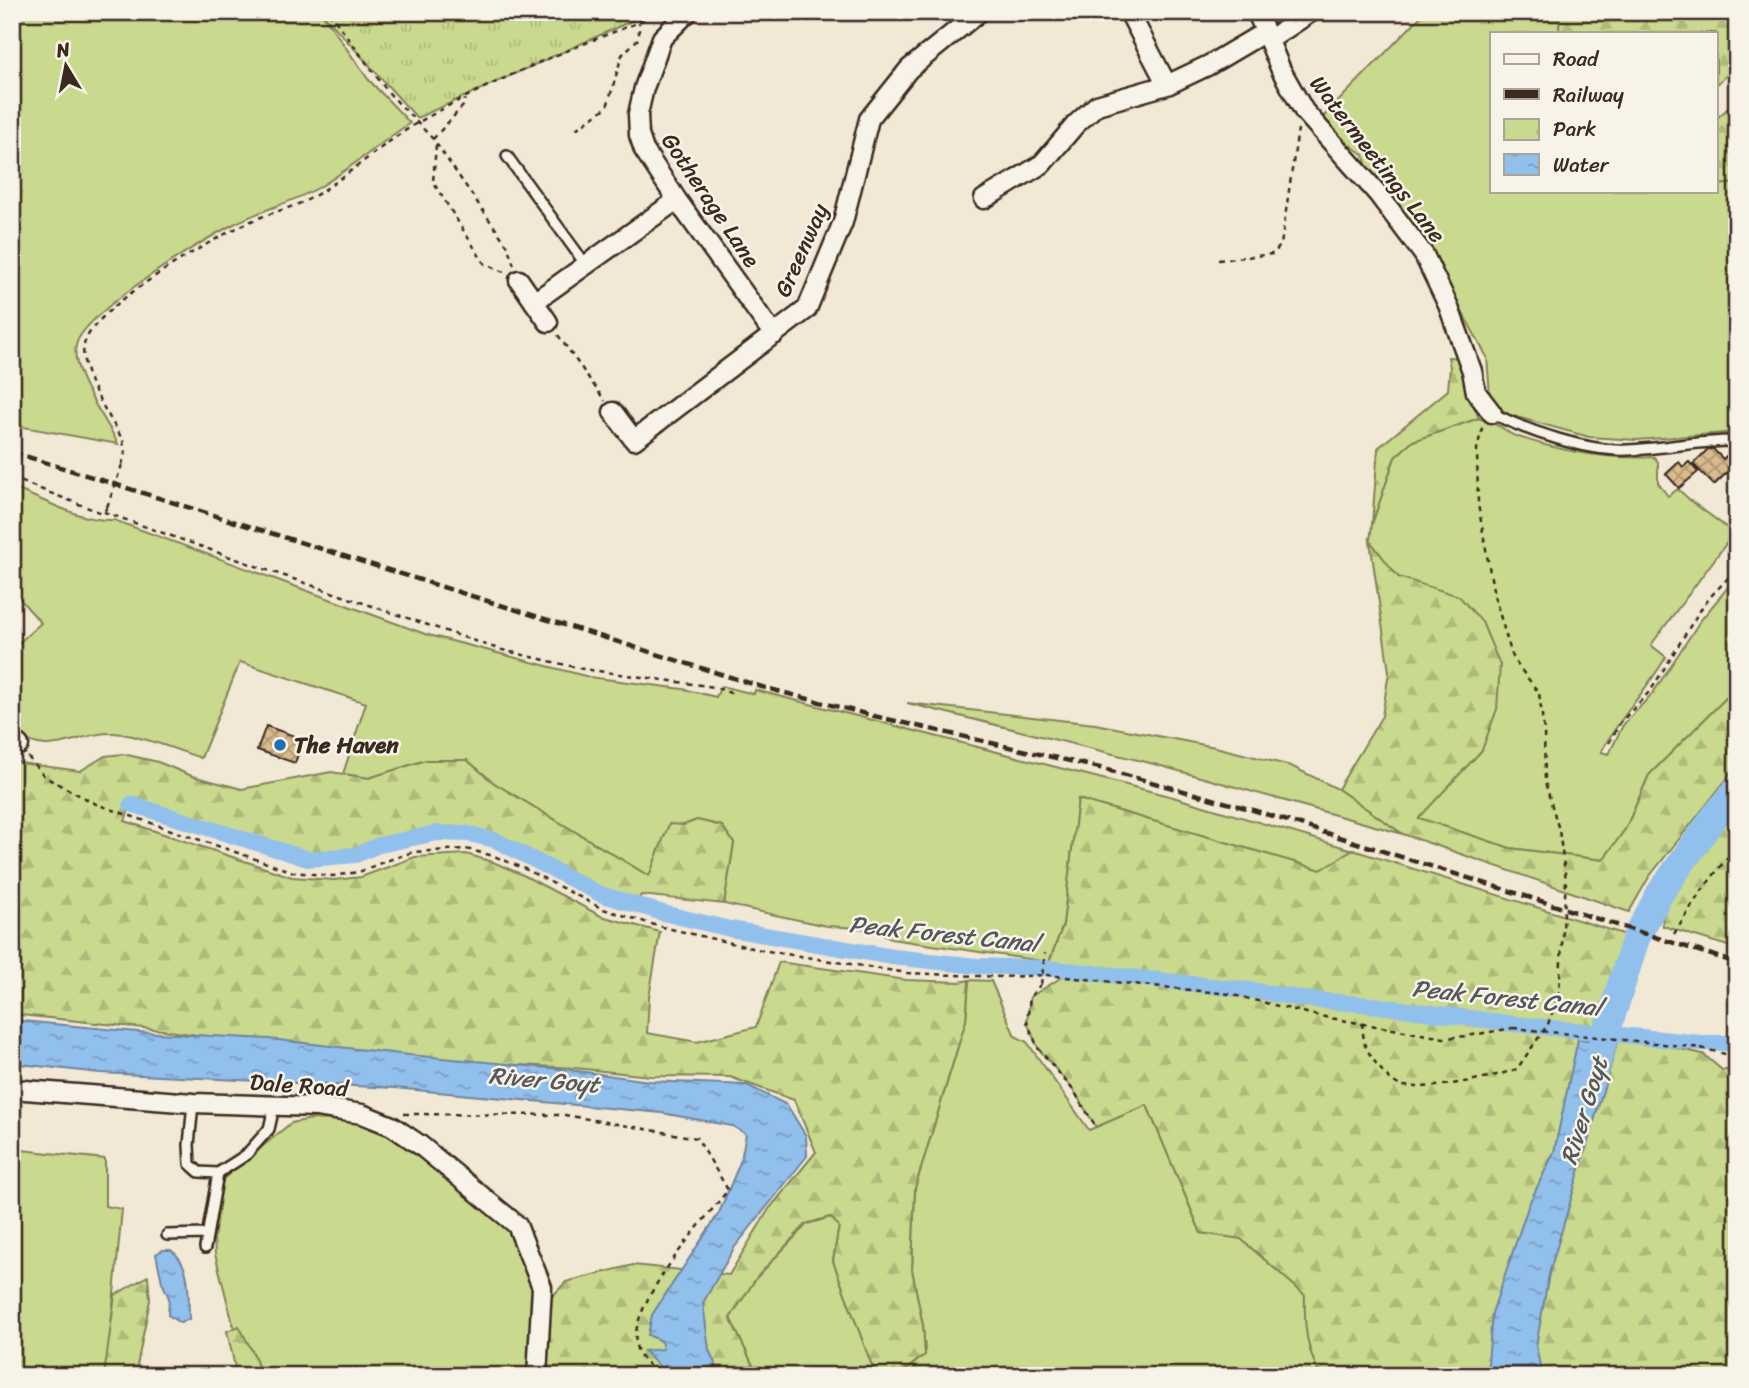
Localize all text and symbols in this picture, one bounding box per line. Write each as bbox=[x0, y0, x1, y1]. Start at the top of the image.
north arrow bbox=[32, 32, 102, 102]
text: N bbox=[53, 32, 73, 67]
legend bbox=[1490, 32, 1718, 192]
text: Road bbox=[1553, 40, 1600, 78]
street label: Watermeetings Lane bbox=[1298, 66, 1457, 253]
text: Railway bbox=[1553, 76, 1624, 114]
text: Park bbox=[1553, 110, 1596, 148]
street label: Gotherage Lane bbox=[650, 124, 771, 276]
text: Water bbox=[1553, 146, 1610, 184]
street label: Greenway bbox=[763, 197, 840, 304]
place label: The Haven bbox=[294, 725, 399, 766]
marker: The Haven bbox=[272, 737, 288, 753]
water label: Peak Forest Canal bbox=[847, 903, 1046, 965]
water label: Peak Forest Canal bbox=[1410, 967, 1609, 1029]
water label: River Goyt bbox=[1548, 1050, 1621, 1170]
water label: River Goyt bbox=[487, 1054, 603, 1106]
street label: Dale Road bbox=[248, 1062, 351, 1110]

